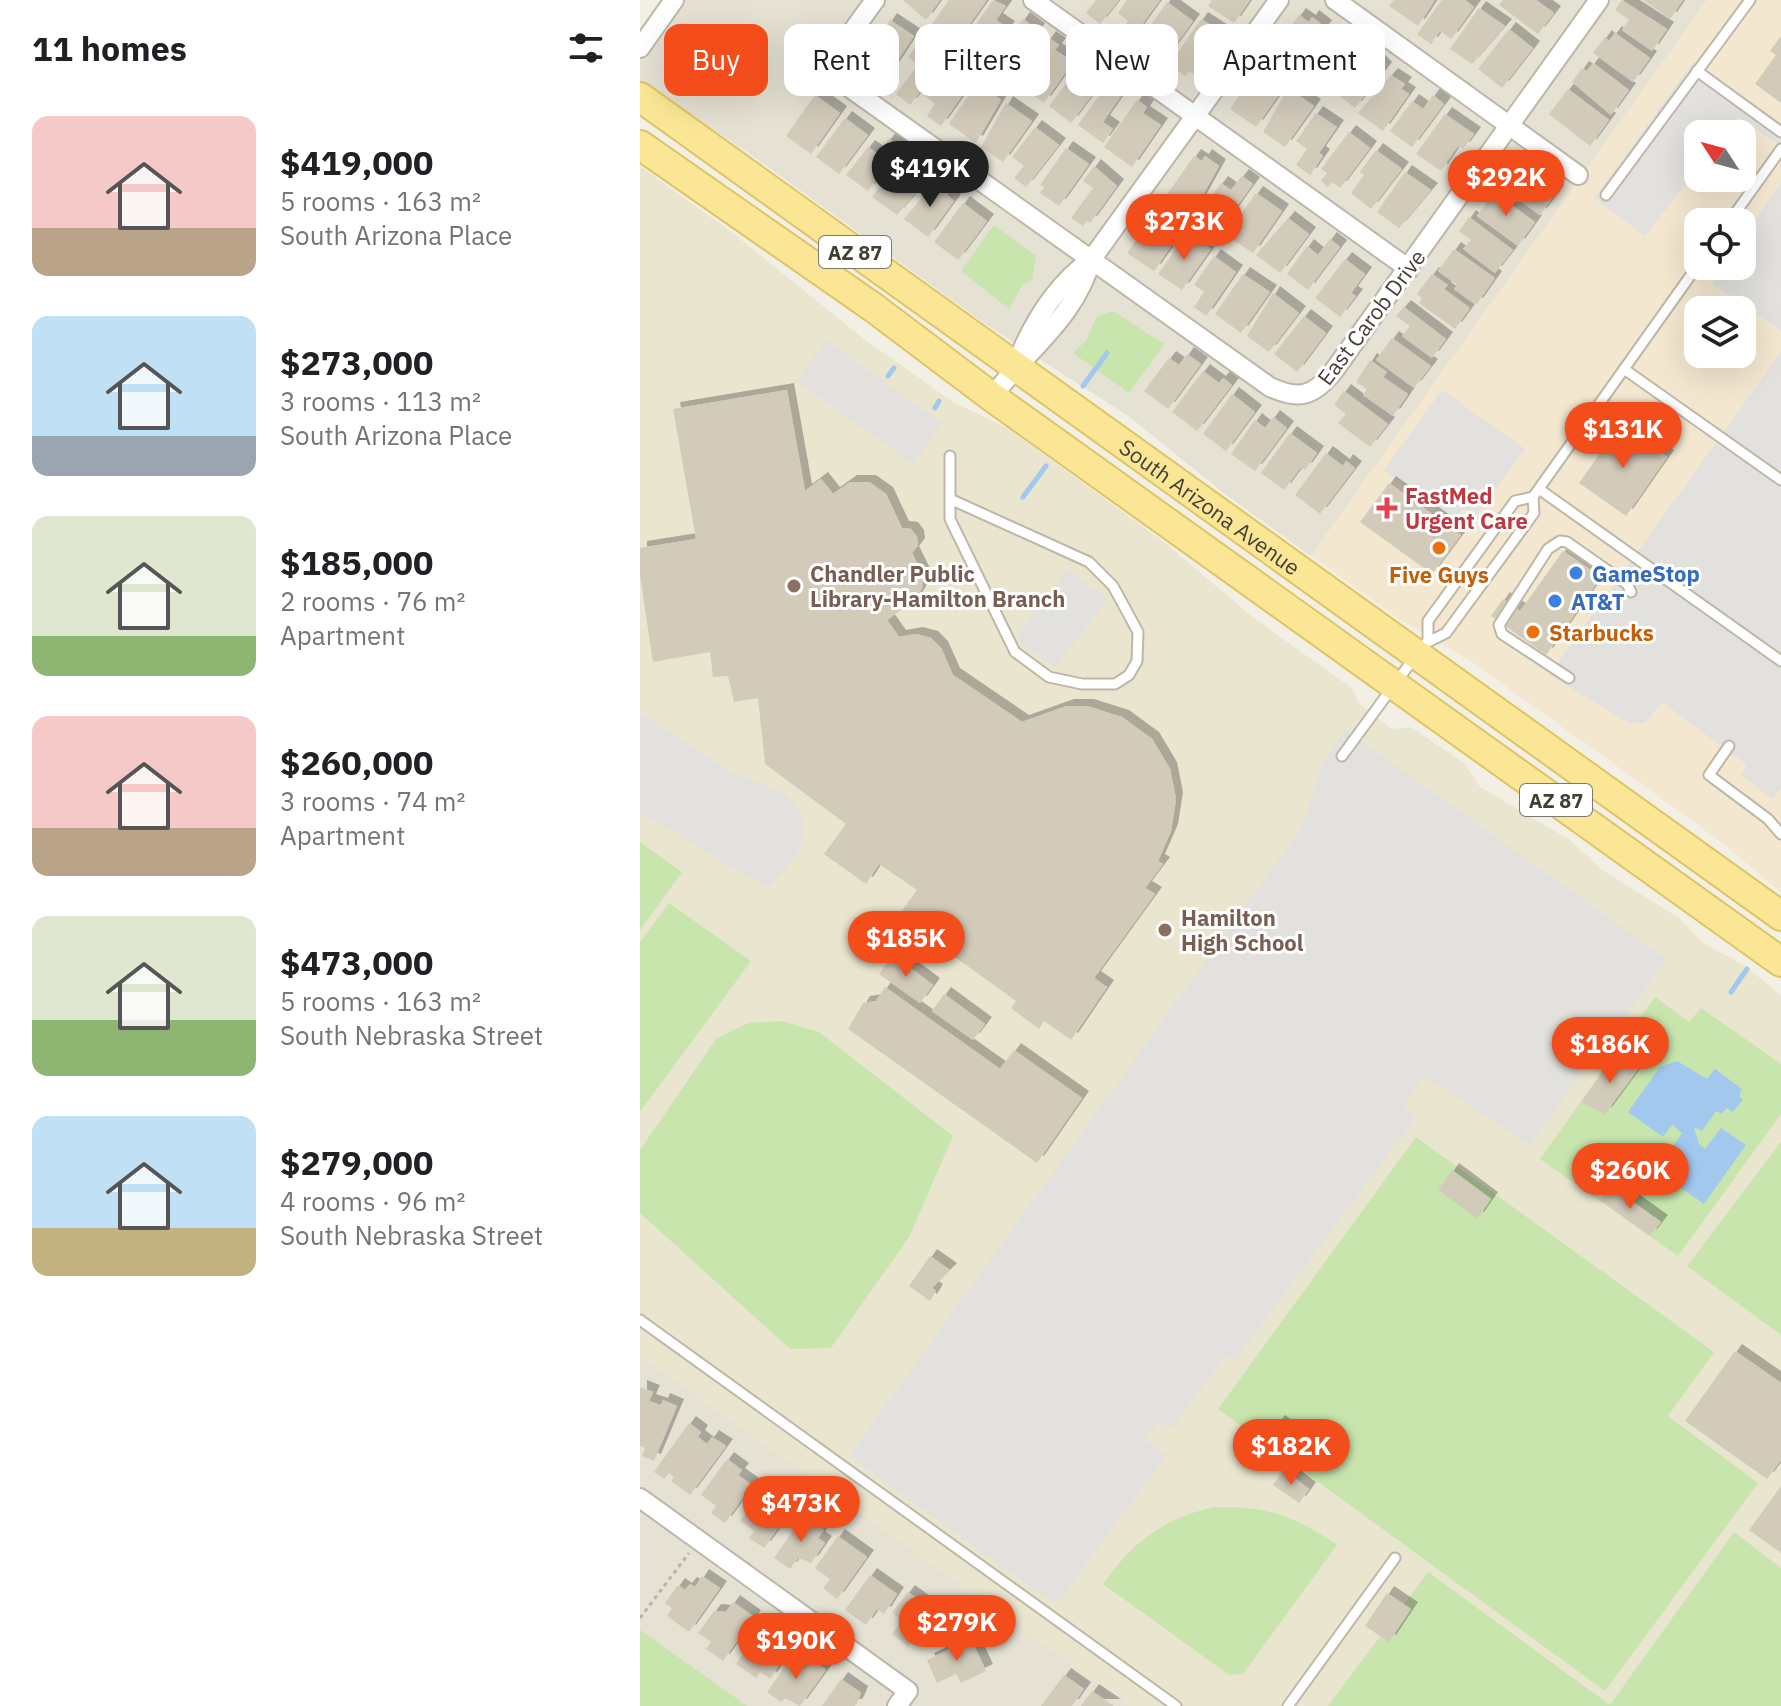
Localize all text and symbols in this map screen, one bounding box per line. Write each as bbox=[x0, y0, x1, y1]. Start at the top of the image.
chip: Buy bbox=[664, 24, 768, 96]
chip: Rent bbox=[784, 24, 899, 96]
chip: Filters bbox=[915, 24, 1050, 96]
chip: New bbox=[1066, 24, 1178, 96]
chip: Apartment bbox=[1194, 24, 1385, 96]
text: 11 homes bbox=[32, 26, 187, 70]
icon: filters bbox=[564, 26, 608, 70]
north arrow bbox=[1684, 120, 1756, 192]
map controls bbox=[1684, 120, 1756, 368]
text: $419,000 bbox=[280, 140, 433, 184]
pin: $419K bbox=[874, 141, 986, 209]
icon: home bbox=[96, 148, 192, 244]
text: $419K bbox=[890, 150, 970, 184]
pin: $292K bbox=[1450, 150, 1562, 218]
text: $292K bbox=[1466, 159, 1546, 193]
text: 5 rooms · 163 m² bbox=[280, 184, 481, 218]
pin: $273K bbox=[1128, 194, 1240, 262]
text: $273K bbox=[1144, 203, 1224, 237]
button: locate bbox=[1684, 208, 1756, 280]
text: South Arizona Place bbox=[280, 218, 512, 252]
road number: AZ 87 bbox=[819, 236, 891, 268]
street label: East Carob Drive bbox=[1310, 243, 1432, 391]
button: layers bbox=[1684, 296, 1756, 368]
text: $273,000 bbox=[280, 340, 433, 384]
icon: home bbox=[96, 348, 192, 444]
text: 3 rooms · 113 m² bbox=[280, 384, 481, 418]
pin: $131K bbox=[1567, 402, 1679, 470]
text: $131K bbox=[1583, 411, 1663, 445]
text: South Arizona Place bbox=[280, 418, 512, 452]
street label: South Arizona Avenue bbox=[1114, 432, 1306, 581]
place label: FastMed Urgent Care bbox=[1405, 481, 1528, 535]
marker: FastMed Urgent Care bbox=[1376, 497, 1398, 519]
marker: Five Guys bbox=[1430, 539, 1448, 557]
text: $185,000 bbox=[280, 540, 433, 584]
icon: home bbox=[96, 548, 192, 644]
place label: Chandler Public Library-Hamilton Branch bbox=[810, 559, 1065, 613]
place label: GameStop bbox=[1592, 559, 1700, 588]
place label: Five Guys bbox=[1389, 560, 1489, 589]
marker: GameStop bbox=[1567, 564, 1585, 582]
marker: Chandler Public Library-Hamilton Branch bbox=[785, 577, 803, 595]
text: 2 rooms · 76 m² bbox=[280, 584, 465, 618]
place label: AT&T bbox=[1571, 587, 1625, 616]
marker: AT&T bbox=[1546, 592, 1564, 610]
text: Apartment bbox=[280, 618, 405, 652]
place label: Starbucks bbox=[1549, 618, 1654, 647]
marker: Starbucks bbox=[1524, 623, 1542, 641]
text: $260,000 bbox=[280, 740, 433, 784]
icon: home bbox=[96, 748, 192, 844]
text: 3 rooms · 74 m² bbox=[280, 784, 465, 818]
road number: AZ 87 bbox=[1520, 784, 1592, 816]
text: Apartment bbox=[280, 818, 405, 852]
place label: Hamilton High School bbox=[1181, 903, 1304, 957]
pin: $185K bbox=[850, 911, 962, 979]
text: $185K bbox=[866, 920, 946, 954]
marker: Hamilton High School bbox=[1156, 921, 1174, 939]
text: $473,000 bbox=[280, 940, 433, 984]
icon: home bbox=[96, 948, 192, 1044]
text: 5 rooms · 163 m² bbox=[280, 984, 481, 1018]
pin: $186K bbox=[1554, 1017, 1666, 1085]
text: South Nebraska Street bbox=[280, 1018, 543, 1052]
text: $186K bbox=[1570, 1026, 1650, 1060]
text: $279,000 bbox=[280, 1140, 433, 1184]
pin: $260K bbox=[1574, 1143, 1686, 1211]
icon: home bbox=[96, 1148, 192, 1244]
text: $260K bbox=[1590, 1152, 1670, 1186]
text: 4 rooms · 96 m² bbox=[280, 1184, 465, 1218]
text: South Nebraska Street bbox=[280, 1218, 543, 1252]
pin: $182K bbox=[1235, 1419, 1347, 1487]
text: $182K bbox=[1251, 1428, 1331, 1462]
pin: $473K bbox=[745, 1476, 857, 1544]
text: $473K bbox=[761, 1485, 841, 1519]
pin: $279K bbox=[901, 1595, 1013, 1663]
text: $279K bbox=[917, 1604, 997, 1638]
pin: $190K bbox=[740, 1613, 852, 1681]
text: $190K bbox=[756, 1622, 836, 1656]

